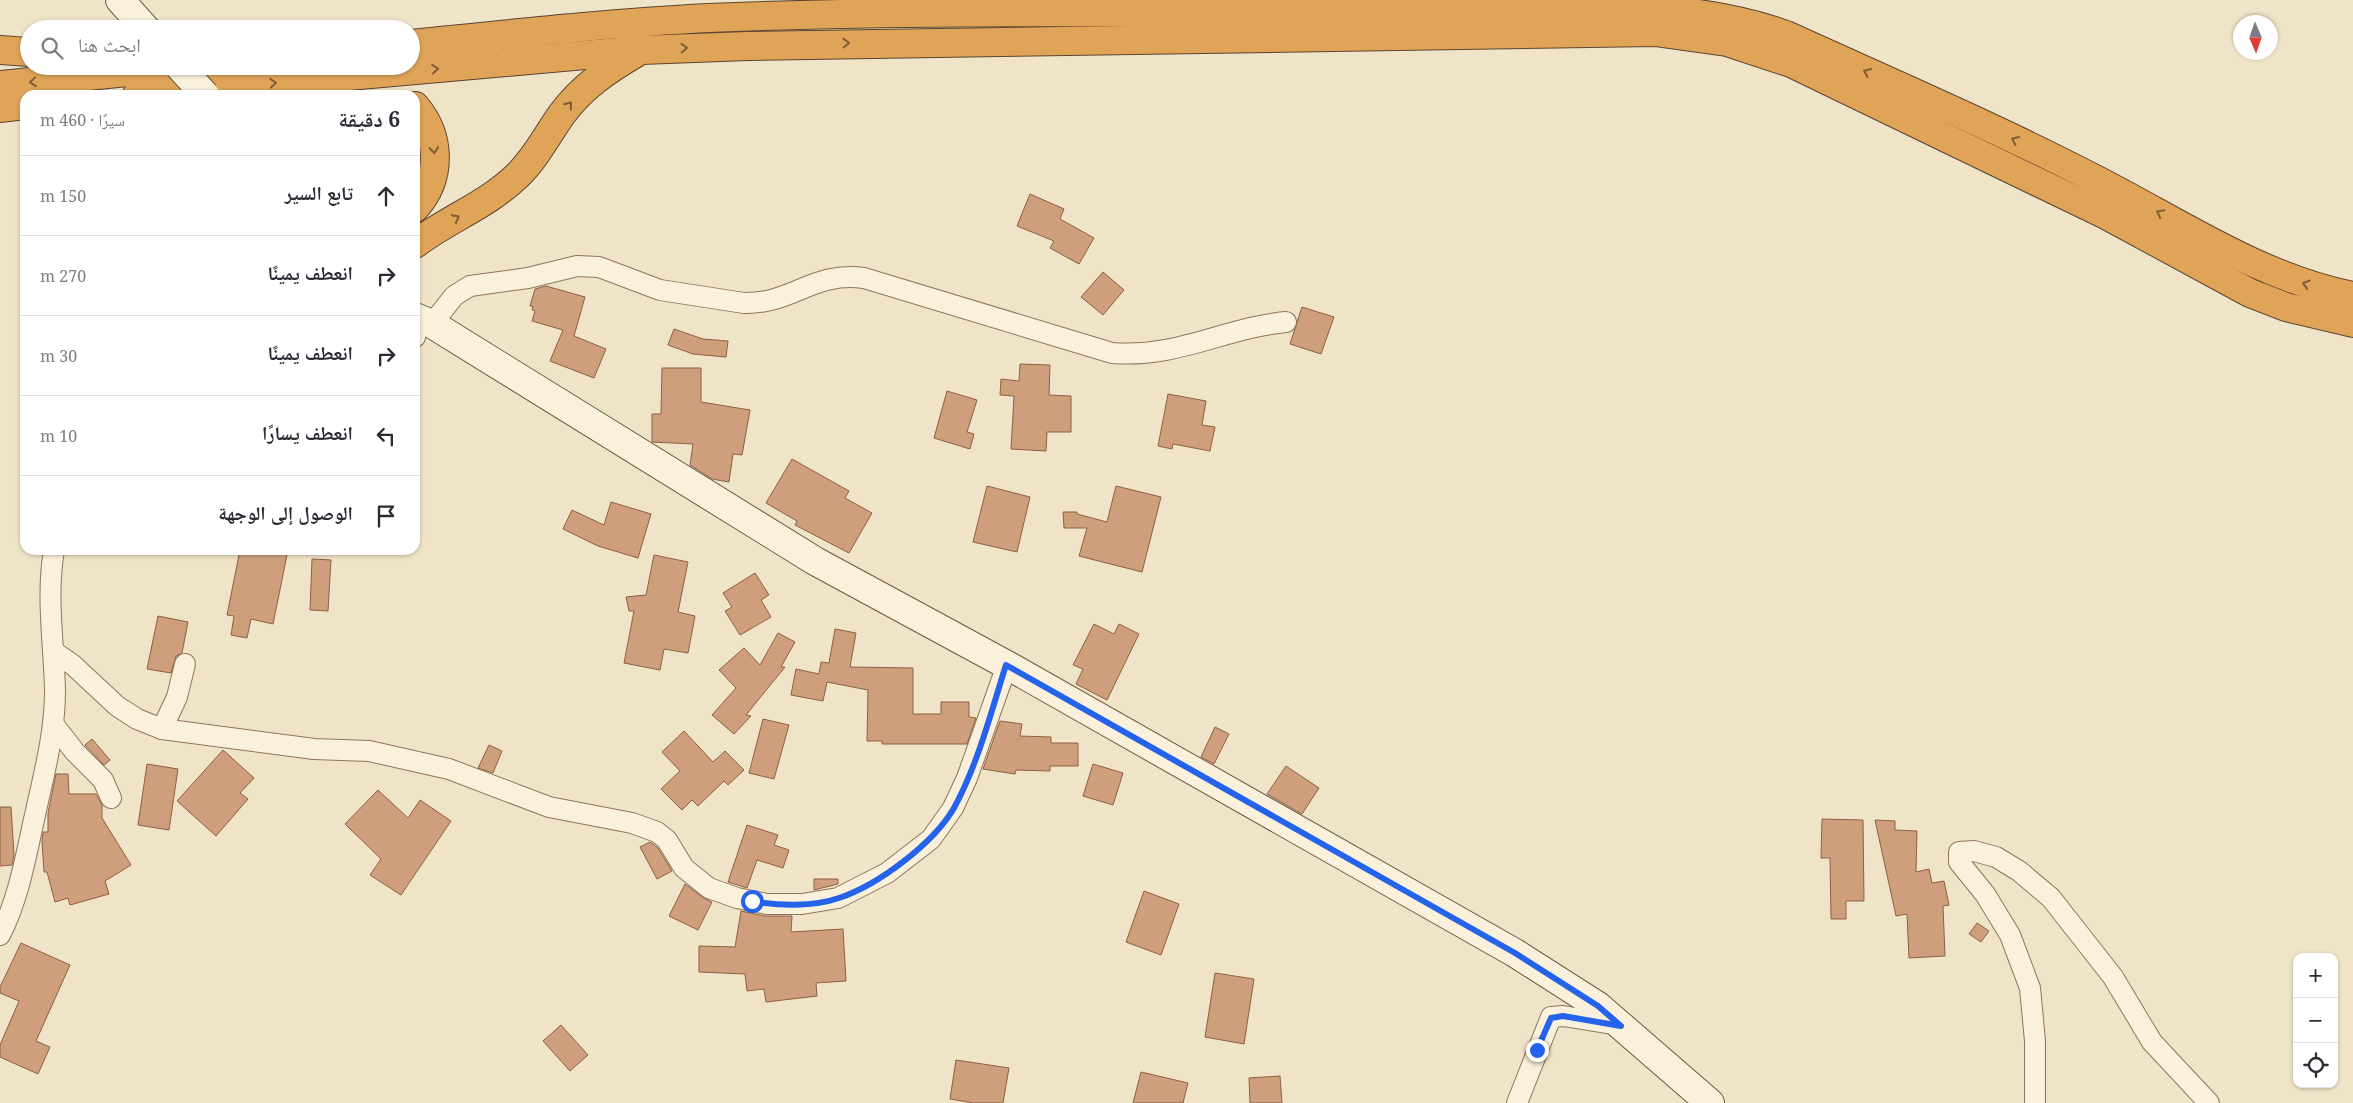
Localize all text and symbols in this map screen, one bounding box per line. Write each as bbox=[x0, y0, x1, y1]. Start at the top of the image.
north arrow bbox=[2233, 15, 2278, 60]
search box bbox=[20, 20, 420, 75]
text: ابحث هنا bbox=[78, 32, 141, 58]
icon: search bbox=[38, 34, 66, 62]
one-way arrow bbox=[842, 38, 850, 49]
one-way arrow bbox=[680, 43, 688, 54]
one-way arrow bbox=[431, 64, 439, 75]
one-way arrow bbox=[1864, 68, 1873, 78]
one-way arrow bbox=[28, 76, 36, 87]
one-way arrow bbox=[269, 78, 277, 89]
one-way arrow bbox=[564, 102, 573, 111]
text: 6 دقيقة bbox=[339, 105, 400, 133]
text: سيرًا · 460 m bbox=[40, 109, 125, 131]
one-way arrow bbox=[2011, 135, 2020, 146]
one-way arrow bbox=[428, 146, 439, 154]
text: تابع السير bbox=[285, 180, 353, 206]
icon: ahead bbox=[372, 182, 400, 210]
text: 150 m bbox=[40, 185, 86, 207]
one-way arrow bbox=[2157, 209, 2166, 219]
one-way arrow bbox=[451, 214, 460, 224]
text: انعطف يمينًا bbox=[267, 260, 353, 286]
icon: right bbox=[372, 262, 400, 290]
text: 270 m bbox=[40, 265, 86, 287]
one-way arrow bbox=[2302, 280, 2310, 290]
text: انعطف يمينًا bbox=[267, 340, 353, 366]
icon: right bbox=[372, 342, 400, 370]
text: 30 m bbox=[40, 345, 77, 367]
text: انعطف يسارًا bbox=[262, 420, 353, 446]
icon: left bbox=[372, 422, 400, 450]
text: 10 m bbox=[40, 425, 77, 447]
text: الوصول إلى الوجهة bbox=[218, 500, 353, 526]
icon: arrive bbox=[372, 502, 400, 530]
route start bbox=[741, 890, 764, 913]
map controls bbox=[2293, 953, 2338, 1088]
button: + bbox=[2293, 953, 2338, 998]
button: − bbox=[2293, 998, 2338, 1043]
route end bbox=[1526, 1039, 1549, 1062]
button: locate bbox=[2293, 1043, 2338, 1088]

